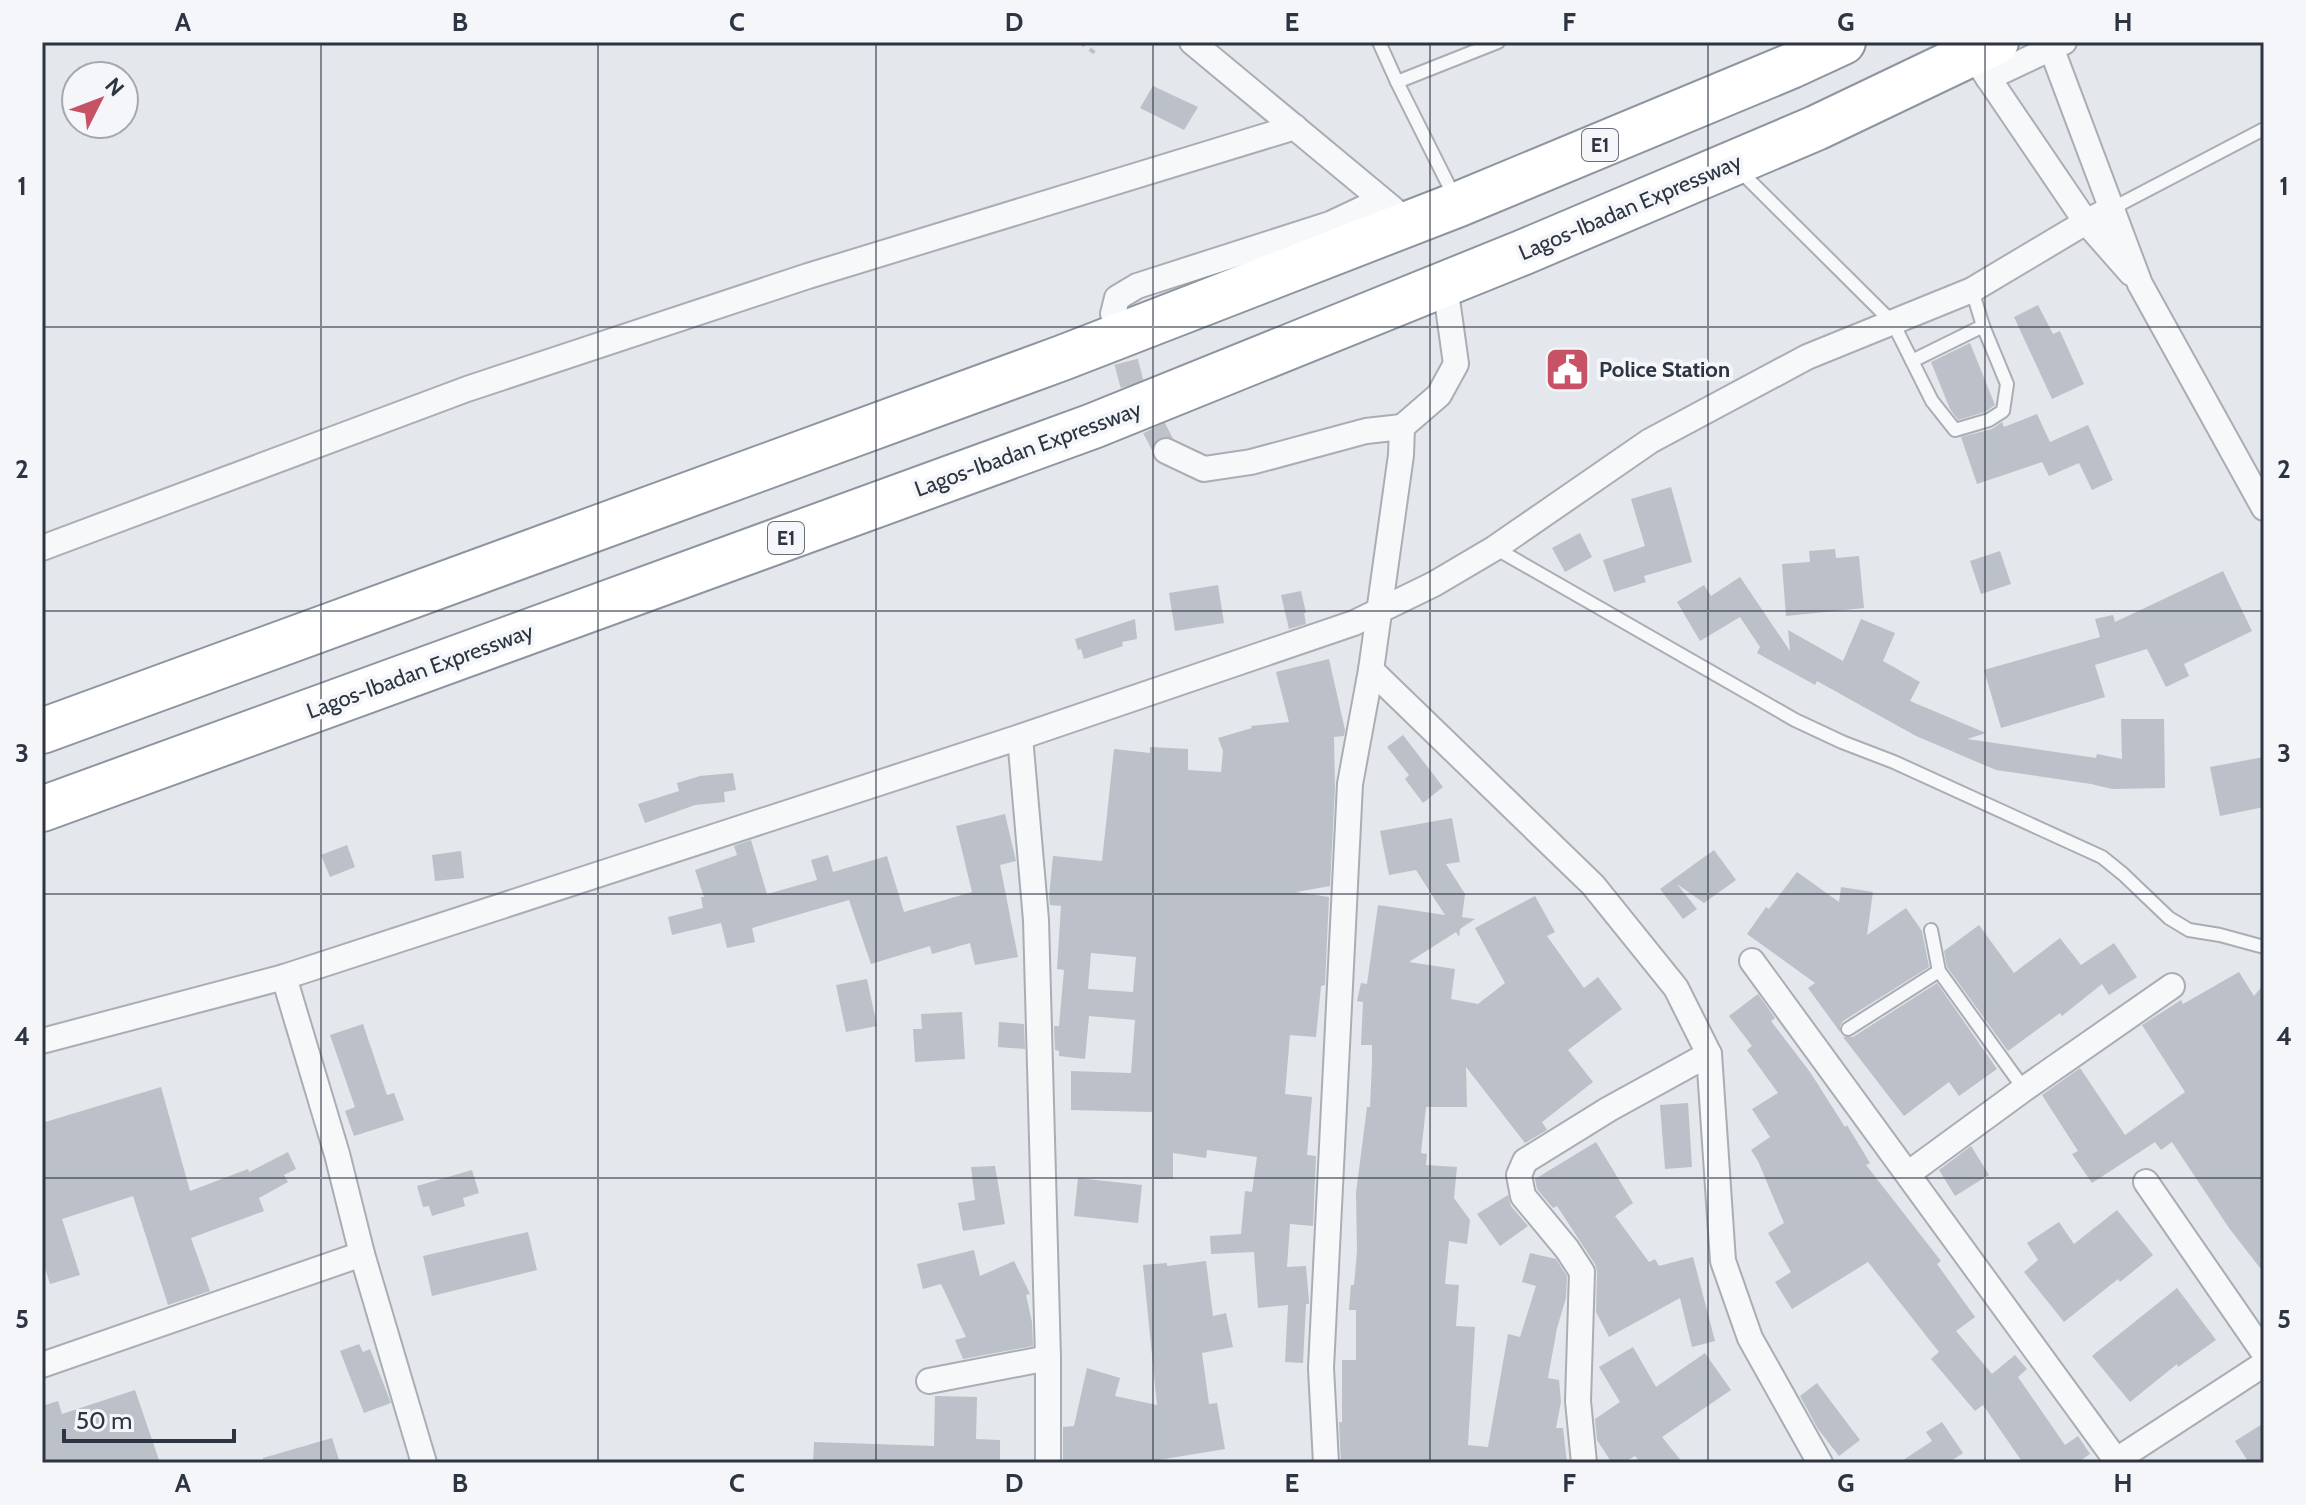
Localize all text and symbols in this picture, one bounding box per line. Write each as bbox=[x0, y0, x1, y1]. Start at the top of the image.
text: A bbox=[175, 6, 192, 38]
text: B bbox=[452, 6, 468, 38]
text: C bbox=[729, 6, 745, 38]
text: D bbox=[1005, 6, 1023, 38]
text: E bbox=[1285, 6, 1299, 38]
text: F bbox=[1562, 6, 1576, 38]
text: G bbox=[1837, 6, 1855, 38]
text: H bbox=[2114, 6, 2132, 38]
north arrow bbox=[60, 60, 140, 140]
text: N bbox=[99, 72, 130, 102]
road number: E1 bbox=[1582, 129, 1618, 161]
street label: Lagos-Ibadan Expressway bbox=[1515, 148, 1745, 266]
text: 1 bbox=[17, 170, 27, 202]
text: 1 bbox=[2279, 170, 2289, 202]
public building icon: Police Station bbox=[1544, 345, 1592, 393]
place label: Police Station bbox=[1599, 356, 1730, 383]
street label: Lagos-Ibadan Expressway bbox=[911, 395, 1145, 503]
text: 2 bbox=[15, 453, 29, 485]
text: 2 bbox=[2277, 453, 2291, 485]
road number: E1 bbox=[768, 522, 804, 554]
street label: Lagos-Ibadan Expressway bbox=[303, 617, 537, 725]
text: 3 bbox=[15, 737, 29, 769]
text: 3 bbox=[2277, 737, 2291, 769]
text: 4 bbox=[14, 1020, 30, 1052]
text: 4 bbox=[2276, 1020, 2292, 1052]
text: 5 bbox=[15, 1303, 29, 1335]
text: 5 bbox=[2277, 1303, 2291, 1335]
scale bar bbox=[64, 1393, 234, 1443]
text: 50 m bbox=[76, 1406, 132, 1435]
text: A bbox=[175, 1467, 192, 1499]
text: B bbox=[452, 1467, 468, 1499]
text: C bbox=[729, 1467, 745, 1499]
text: D bbox=[1005, 1467, 1023, 1499]
text: E bbox=[1285, 1467, 1299, 1499]
text: F bbox=[1562, 1467, 1576, 1499]
text: G bbox=[1837, 1467, 1855, 1499]
text: H bbox=[2114, 1467, 2132, 1499]

